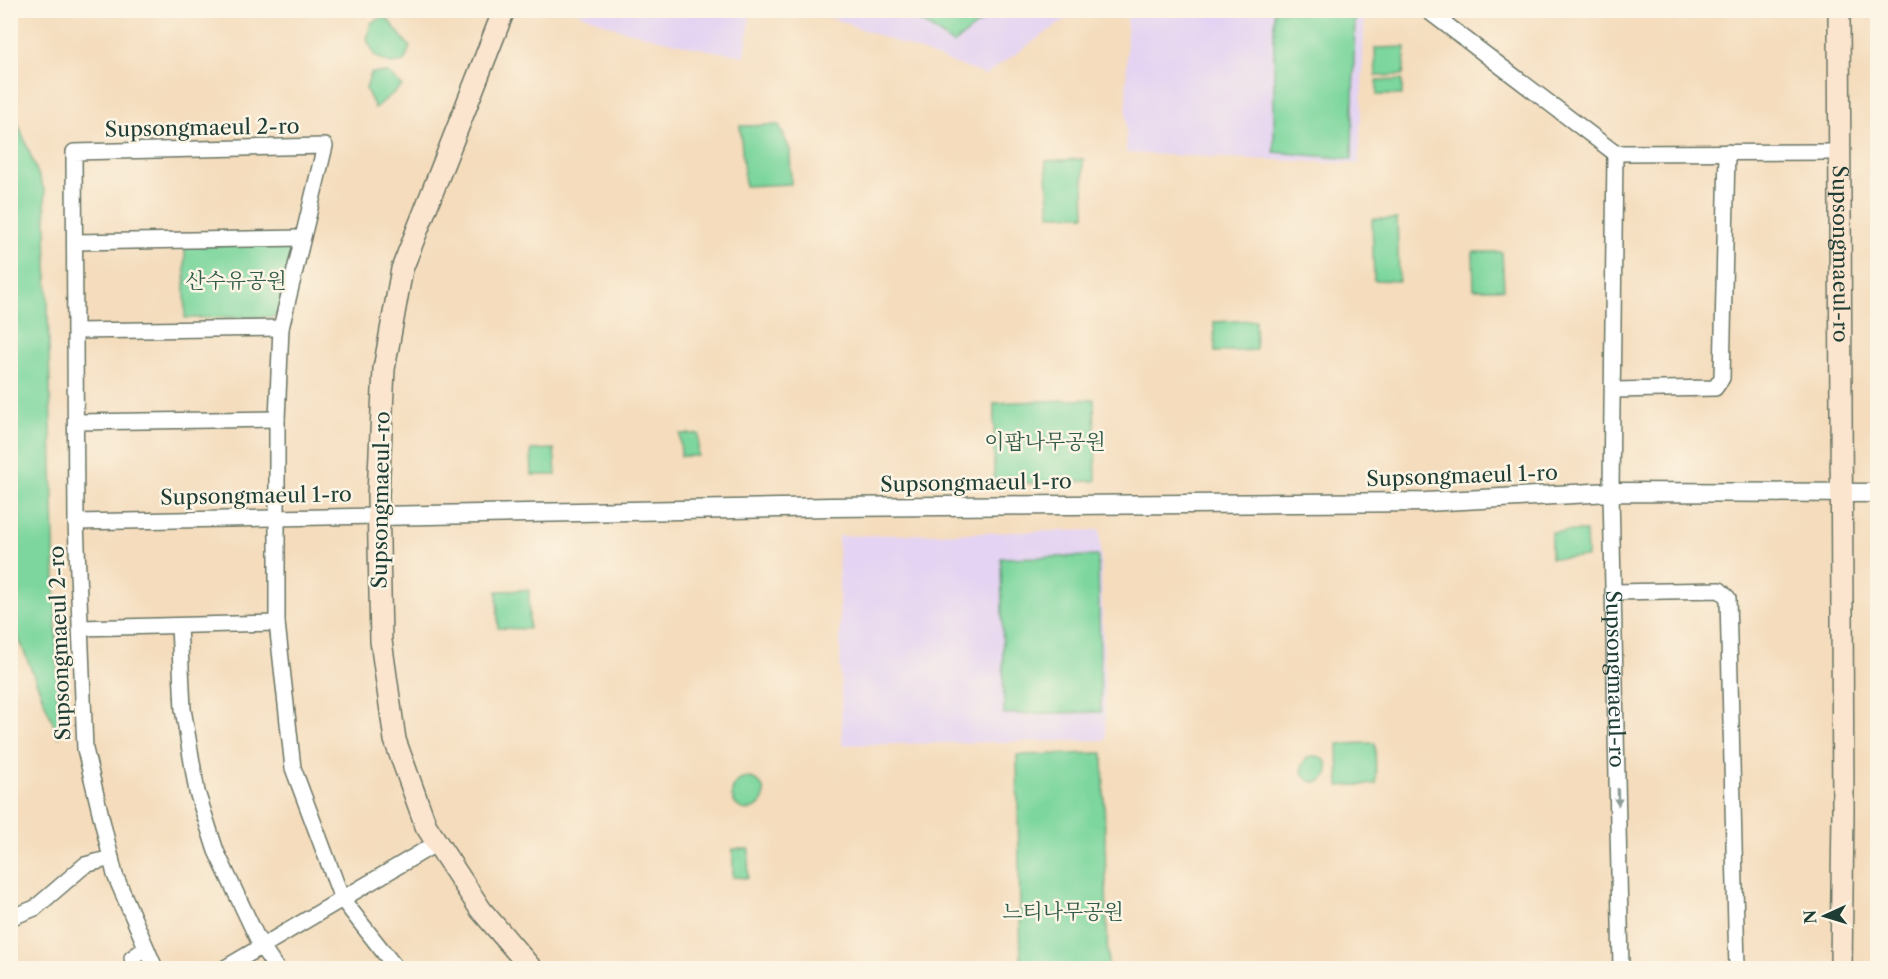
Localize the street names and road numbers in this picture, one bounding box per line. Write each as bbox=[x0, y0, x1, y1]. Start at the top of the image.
street label: Supsongmaeul 2-ro bbox=[104, 113, 300, 142]
street label: Supsongmaeul-ro bbox=[1828, 165, 1854, 343]
street label: Supsongmaeul-ro bbox=[366, 411, 395, 589]
street label: Supsongmaeul 1-ro bbox=[1366, 460, 1558, 491]
street label: Supsongmaeul 1-ro bbox=[880, 468, 1072, 497]
street label: Supsongmaeul 1-ro bbox=[160, 481, 352, 510]
street label: Supsongmaeul 2-ro bbox=[44, 545, 75, 741]
street label: Supsongmaeul-ro bbox=[1601, 590, 1630, 768]

